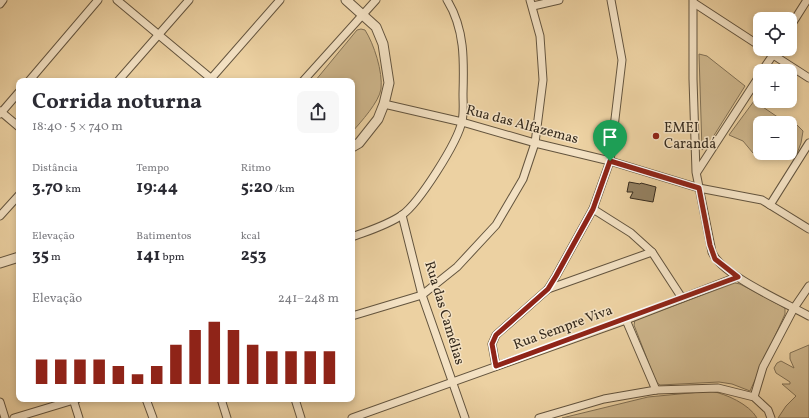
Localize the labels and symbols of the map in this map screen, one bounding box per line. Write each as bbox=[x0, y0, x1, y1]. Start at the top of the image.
street label: Rua das Alfazemas bbox=[464, 101, 580, 149]
place label: EMEI Carandá bbox=[664, 119, 716, 154]
pin bbox=[593, 120, 627, 161]
marker: EMEI Carandá bbox=[651, 131, 661, 141]
street label: Rua das Camélias bbox=[419, 259, 469, 367]
street label: Rua Sempre Viva bbox=[511, 301, 615, 355]

